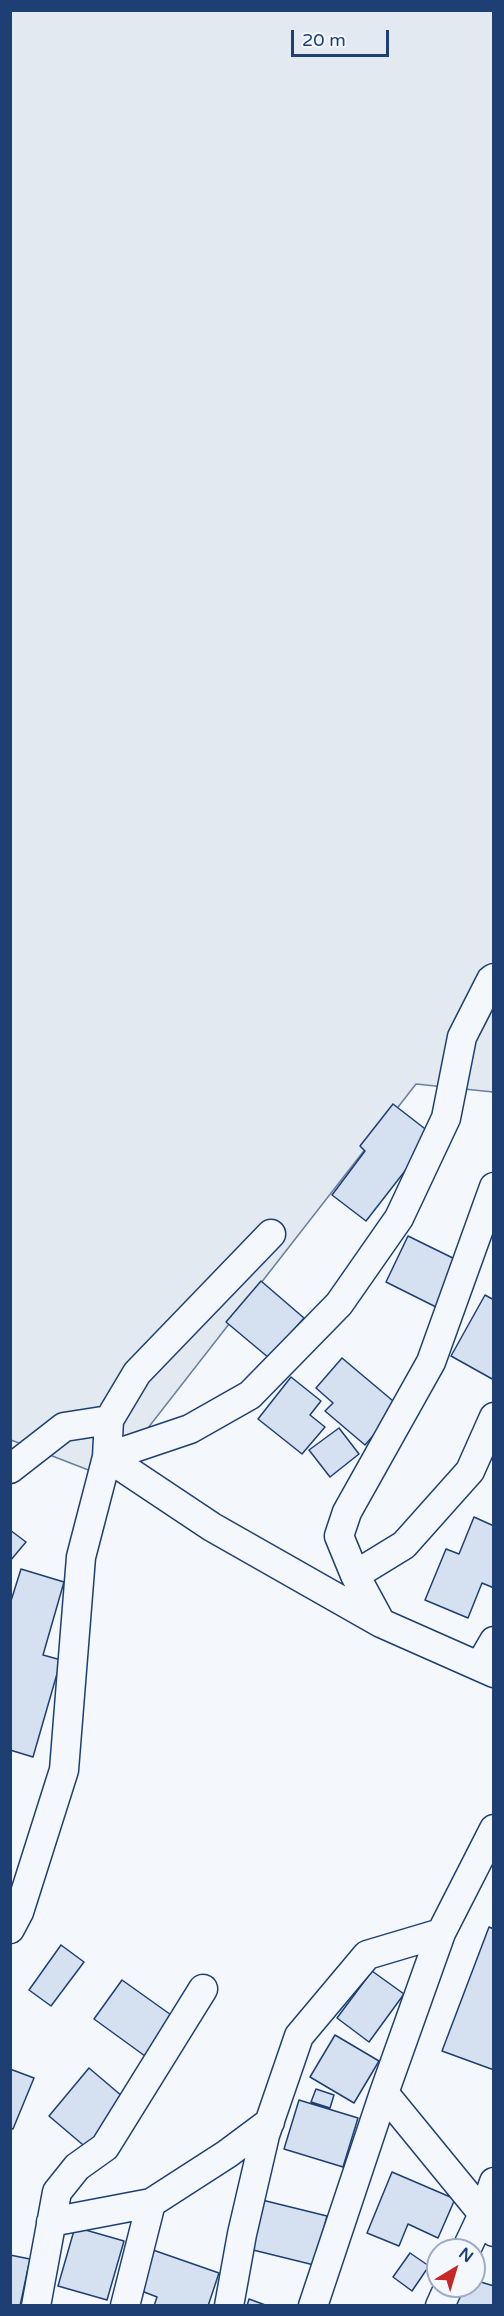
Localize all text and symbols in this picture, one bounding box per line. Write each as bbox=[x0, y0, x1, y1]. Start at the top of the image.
scale bar bbox=[294, 18, 392, 56]
text: 20 m bbox=[302, 29, 346, 51]
north arrow bbox=[426, 2238, 486, 2298]
text: N bbox=[455, 2244, 477, 2267]

